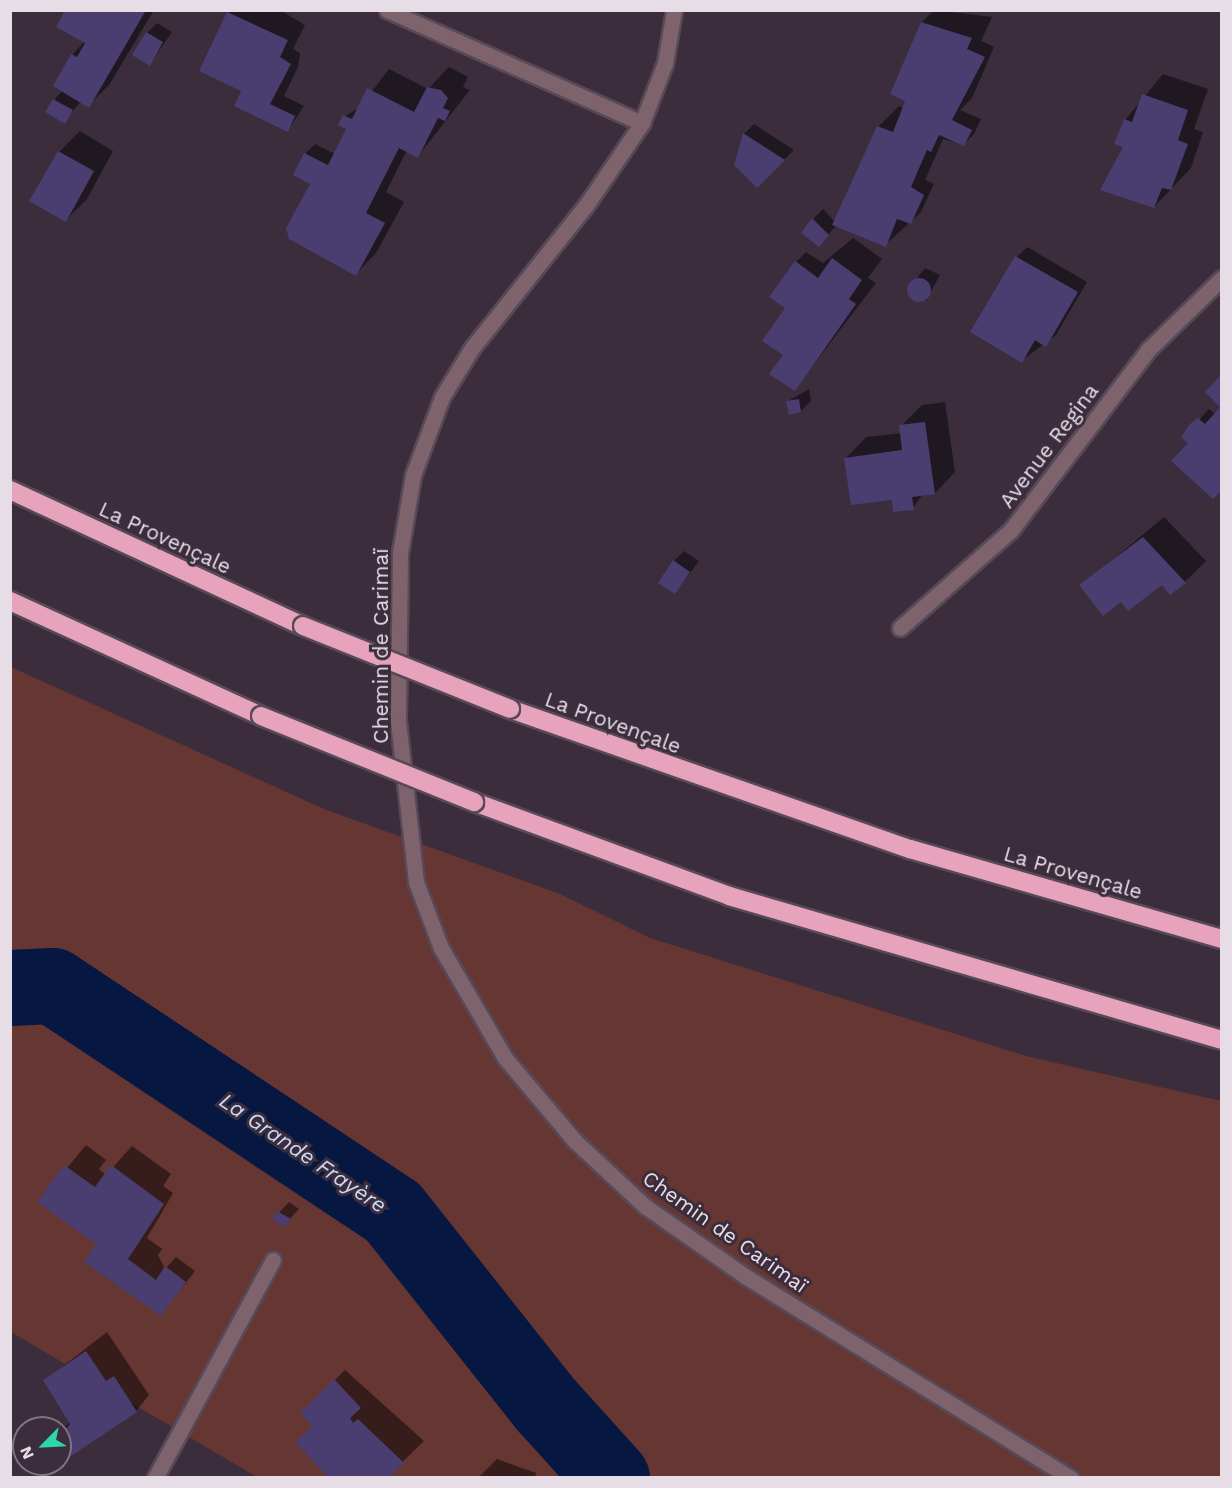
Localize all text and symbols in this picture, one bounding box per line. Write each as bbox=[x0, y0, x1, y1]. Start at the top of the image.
street label: Avenue Regina bbox=[994, 379, 1104, 513]
street label: La Provençale bbox=[95, 496, 235, 580]
street label: Chemin de Carimaï bbox=[368, 548, 394, 744]
street label: La Provençale bbox=[541, 687, 685, 759]
street label: La Provençale bbox=[1001, 841, 1145, 905]
water label: La Grande Frayère bbox=[214, 1087, 392, 1219]
street label: Chemin de Carimaï bbox=[638, 1166, 812, 1298]
north arrow bbox=[12, 1416, 72, 1476]
text: N bbox=[16, 1443, 38, 1462]

